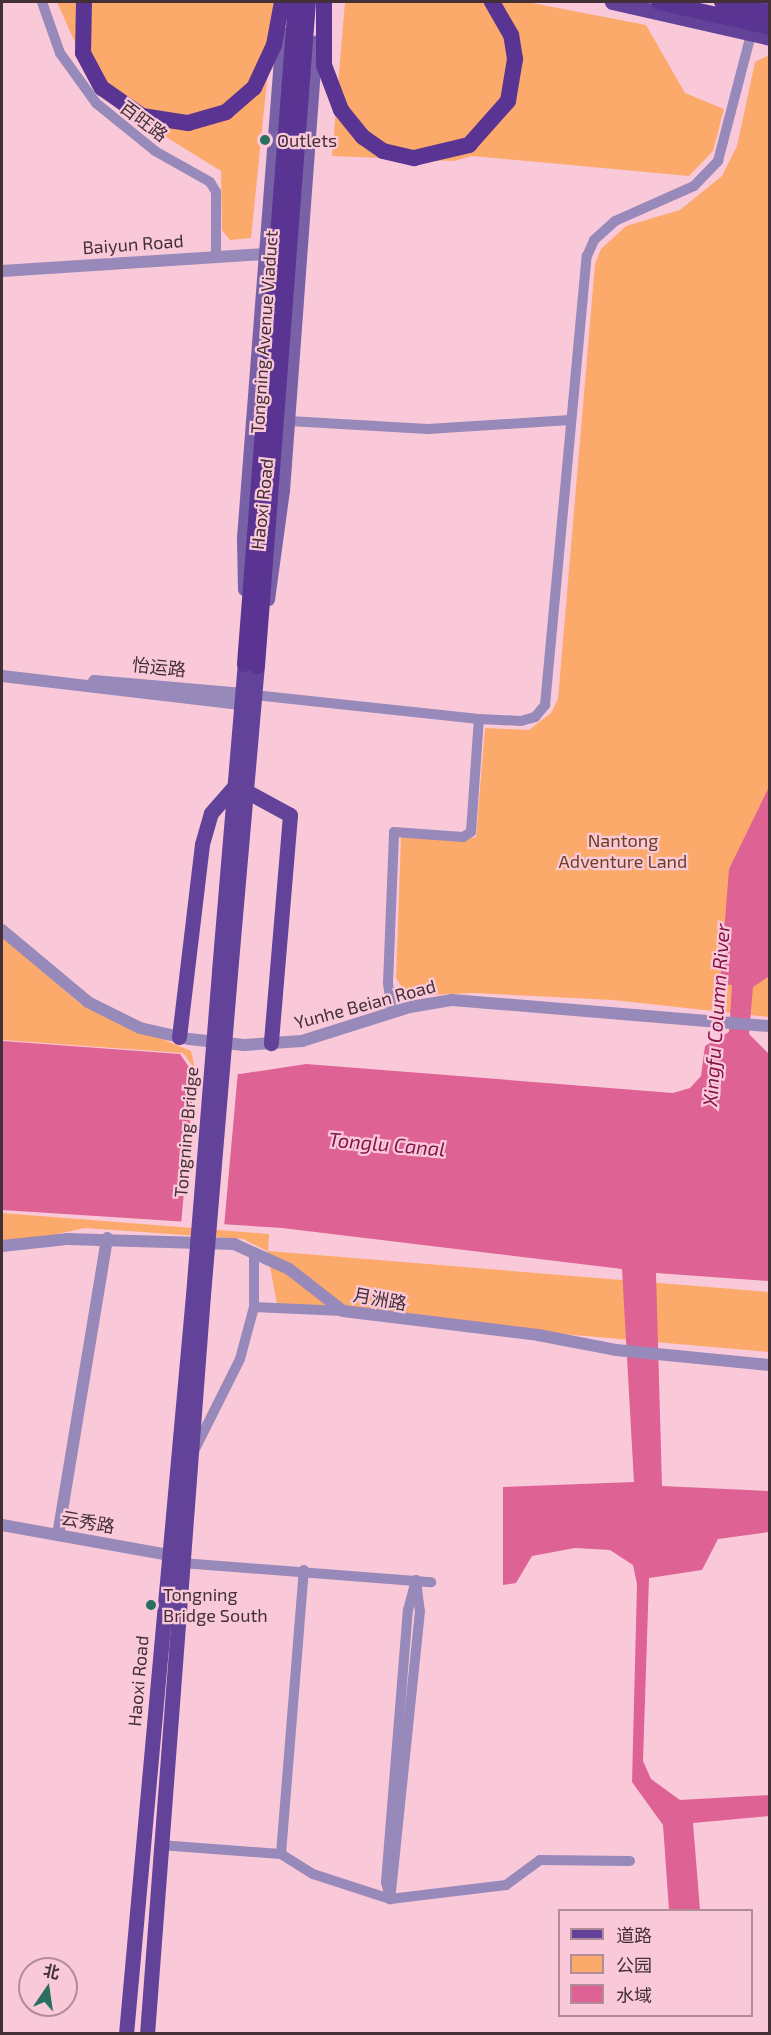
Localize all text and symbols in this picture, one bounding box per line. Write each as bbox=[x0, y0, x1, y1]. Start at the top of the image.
street label: 百旺路 bbox=[116, 96, 172, 146]
place label: Outlets bbox=[277, 129, 337, 151]
marker: Outlets bbox=[258, 133, 272, 147]
street label: Tongning Avenue Viaduct bbox=[246, 229, 282, 435]
street label: Baiyun Road bbox=[82, 230, 184, 258]
street label: Haoxi Road bbox=[246, 457, 278, 551]
street label: 怡运路 bbox=[131, 653, 187, 681]
park label: Nantong Adventure Land bbox=[559, 830, 687, 872]
water label: Xingfu Column River bbox=[698, 923, 734, 1107]
street label: Yunhe Beian Road bbox=[292, 975, 438, 1033]
street label: Tongning Bridge bbox=[170, 1066, 202, 1198]
water label: Tonglu Canal bbox=[328, 1127, 446, 1161]
street label: 月洲路 bbox=[352, 1284, 408, 1314]
street label: 云秀路 bbox=[60, 1507, 116, 1537]
place label: Tongning Bridge South bbox=[163, 1584, 268, 1626]
marker: Tongning Bridge South bbox=[144, 1598, 158, 1612]
street label: Haoxi Road bbox=[123, 1635, 153, 1727]
legend bbox=[558, 1909, 753, 2017]
text: 道路 bbox=[616, 1924, 652, 1946]
text: 公园 bbox=[616, 1954, 652, 1976]
north arrow bbox=[18, 1957, 78, 2017]
text: 北 bbox=[42, 1960, 62, 1982]
text: 水域 bbox=[616, 1984, 652, 2006]

